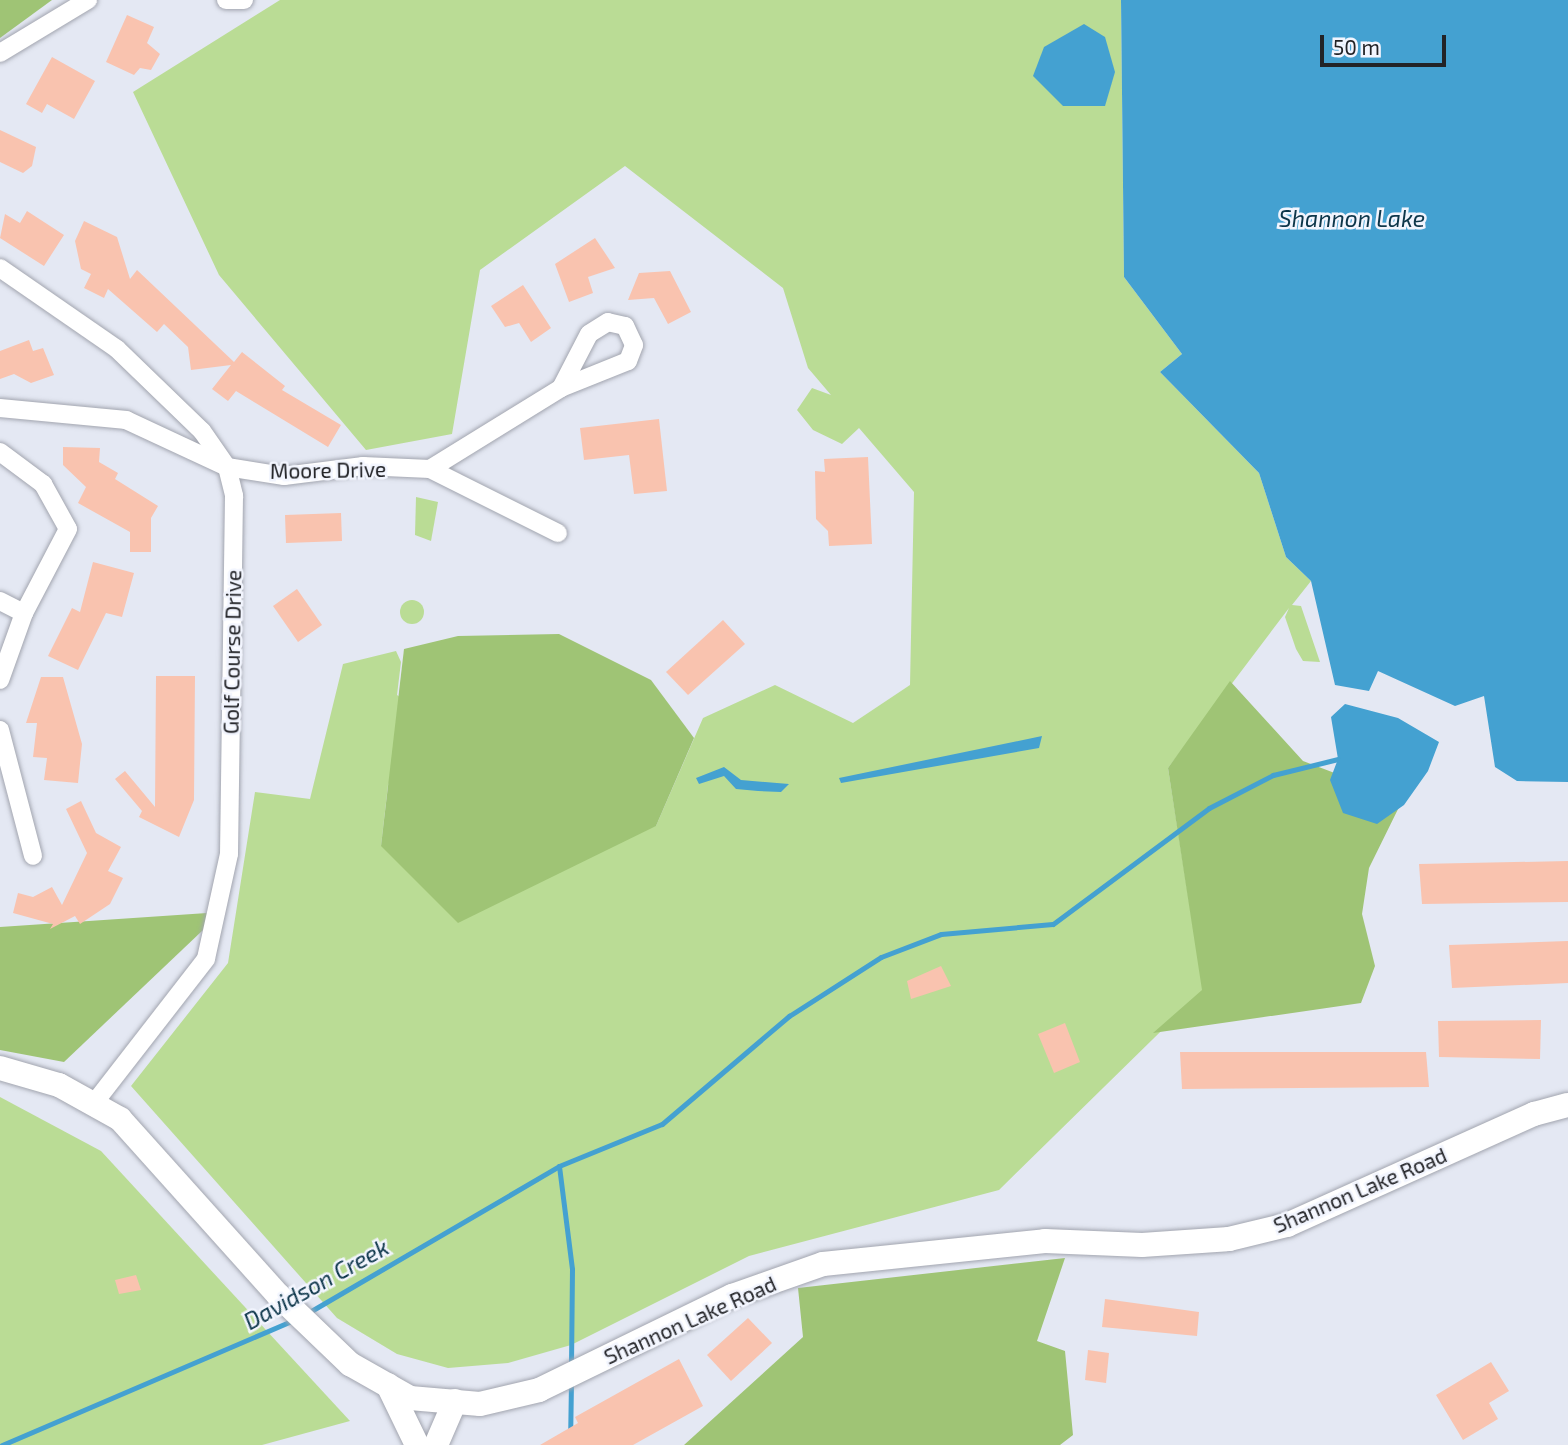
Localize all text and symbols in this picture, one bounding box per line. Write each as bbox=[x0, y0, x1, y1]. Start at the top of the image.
scale bar bbox=[1323, 21, 1449, 65]
text: 50 m bbox=[1333, 34, 1380, 59]
water label: Shannon Lake bbox=[1279, 204, 1425, 232]
street label: Moore Drive bbox=[270, 456, 386, 484]
street label: Golf Course Drive bbox=[218, 569, 246, 735]
street label: Shannon Lake Road bbox=[1270, 1142, 1450, 1238]
water label: Davidson Creek bbox=[239, 1233, 393, 1335]
street label: Shannon Lake Road bbox=[600, 1271, 780, 1369]

